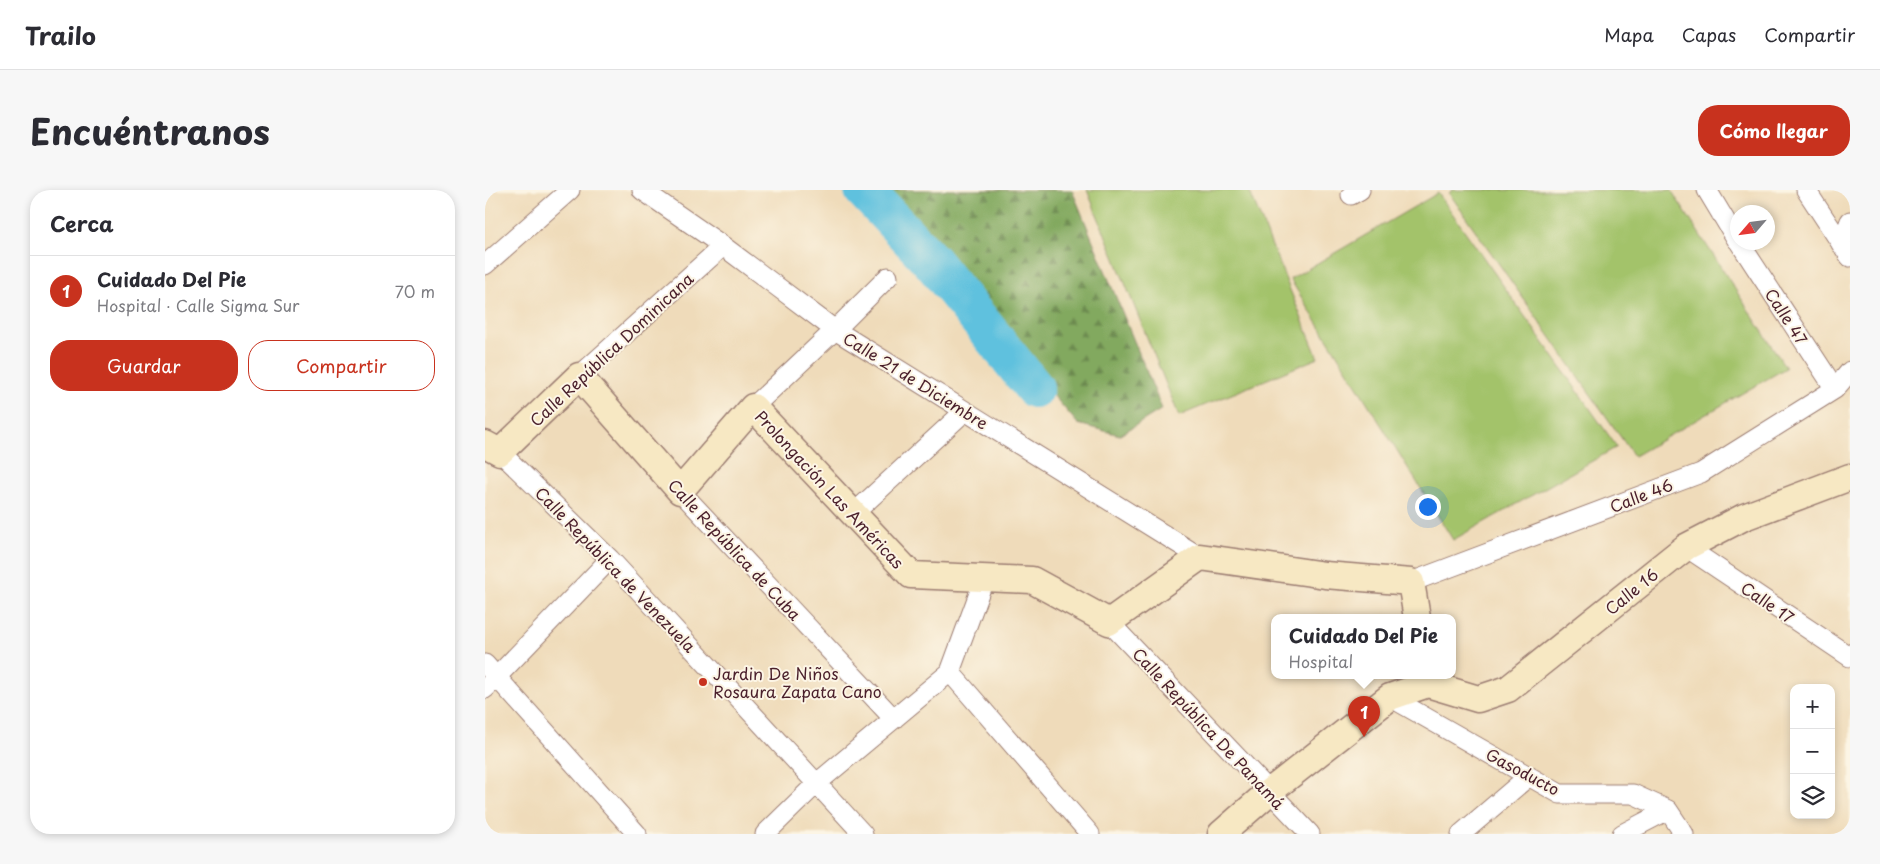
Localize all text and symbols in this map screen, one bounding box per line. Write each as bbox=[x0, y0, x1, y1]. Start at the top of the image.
text: Trailo bbox=[25, 17, 96, 53]
text: Mapa bbox=[1604, 21, 1654, 48]
text: Capas bbox=[1682, 21, 1736, 48]
text: Compartir bbox=[1764, 21, 1855, 48]
text: Encuéntranos bbox=[30, 104, 270, 157]
button: Cómo llegar bbox=[1698, 105, 1850, 156]
north arrow bbox=[1730, 205, 1775, 250]
text: Cerca bbox=[50, 207, 114, 239]
text: Cuidado Del Pie bbox=[97, 265, 246, 293]
street label: Calle República Dominicana bbox=[524, 267, 698, 431]
text: 1 bbox=[62, 279, 70, 303]
text: 70 m bbox=[395, 279, 435, 303]
street label: Calle 47 bbox=[1760, 283, 1814, 349]
text: Hospital · Calle Sigma Sur bbox=[97, 293, 299, 317]
street label: Calle 21 de Diciembre bbox=[839, 326, 993, 435]
button: Guardar bbox=[50, 340, 238, 391]
button: Compartir bbox=[248, 340, 435, 391]
street label: Prolongación Las Américas bbox=[750, 405, 910, 573]
street label: Calle 46 bbox=[1606, 472, 1676, 518]
street label: Calle República de Cuba bbox=[663, 473, 807, 625]
street label: Calle República de Venezuela bbox=[530, 481, 702, 657]
your location bbox=[1415, 494, 1441, 520]
street label: Calle 16 bbox=[1599, 562, 1663, 620]
street label: Calle 17 bbox=[1737, 575, 1800, 629]
popup bbox=[1271, 614, 1456, 679]
text: Cuidado Del Pie bbox=[1289, 621, 1438, 649]
street label: Calle República De Panamá bbox=[1127, 642, 1291, 814]
text: Hospital bbox=[1289, 649, 1353, 673]
place label: Jardin De Niños Rosaura Zapata Cano bbox=[713, 661, 882, 703]
marker: Jardin De Niños Rosaura Zapata Cano bbox=[697, 676, 709, 688]
map controls bbox=[1790, 684, 1835, 819]
button: + bbox=[1790, 684, 1835, 729]
pin: 1 bbox=[1348, 696, 1380, 737]
button: − bbox=[1790, 729, 1835, 774]
street label: Gasoducto bbox=[1482, 742, 1564, 801]
button: layers bbox=[1790, 774, 1835, 819]

